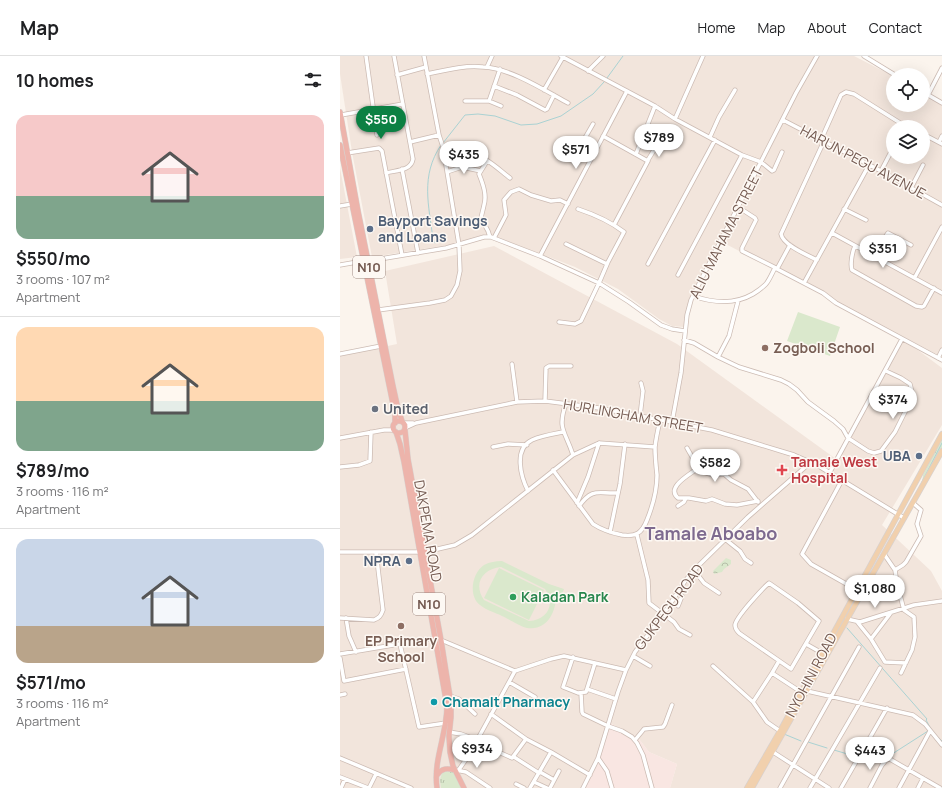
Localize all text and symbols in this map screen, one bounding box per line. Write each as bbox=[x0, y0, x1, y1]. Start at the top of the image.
text: Map bbox=[20, 15, 59, 41]
text: Home bbox=[698, 18, 735, 37]
text: Map bbox=[757, 18, 785, 37]
text: About bbox=[807, 18, 847, 37]
text: Contact bbox=[869, 18, 922, 37]
map controls bbox=[886, 68, 930, 164]
button: locate bbox=[886, 68, 930, 112]
text: 10 homes bbox=[16, 69, 94, 92]
icon: filters bbox=[302, 69, 324, 91]
pin: $550 bbox=[357, 106, 405, 140]
text: $550 bbox=[365, 110, 397, 128]
street label: HARUN PEGU AVENUE bbox=[797, 120, 929, 203]
button: layers bbox=[886, 120, 930, 164]
pin: $789 bbox=[635, 124, 683, 158]
text: $789 bbox=[643, 128, 675, 146]
pin: $571 bbox=[552, 136, 600, 170]
text: $571 bbox=[562, 140, 590, 158]
icon: home bbox=[134, 141, 206, 213]
pin: $435 bbox=[440, 141, 488, 175]
text: $435 bbox=[448, 145, 480, 163]
street label: ALIU MAHAMA STREET bbox=[684, 163, 767, 301]
place label: Bayport Savings and Loans bbox=[378, 211, 488, 246]
marker: Bayport Savings and Loans bbox=[365, 224, 375, 234]
pin: $351 bbox=[859, 235, 907, 269]
text: $351 bbox=[868, 239, 898, 257]
text: $550/mo bbox=[16, 247, 90, 270]
road number: N10 bbox=[353, 256, 385, 278]
text: 3 rooms · 107 m² bbox=[16, 270, 110, 288]
text: Apartment bbox=[16, 288, 80, 306]
place label: Zogboli School bbox=[773, 338, 875, 357]
marker: Zogboli School bbox=[760, 343, 770, 353]
icon: home bbox=[134, 353, 206, 425]
pin: $374 bbox=[869, 386, 917, 420]
text: $374 bbox=[878, 390, 908, 408]
street label: HURLINGHAM STREET bbox=[562, 394, 705, 437]
place label: United bbox=[383, 399, 429, 418]
marker: United bbox=[370, 404, 380, 414]
place label: UBA bbox=[883, 446, 912, 465]
pin: $582 bbox=[691, 449, 739, 483]
marker: UBA bbox=[914, 451, 924, 461]
place label: Tamale West Hospital bbox=[791, 452, 877, 487]
text: $582 bbox=[699, 453, 731, 471]
text: $789/mo bbox=[16, 459, 89, 482]
marker: Tamale West Hospital bbox=[776, 464, 788, 476]
street label: DAKPEMA ROAD bbox=[410, 478, 447, 583]
text: 3 rooms · 116 m² bbox=[16, 482, 109, 500]
text: Apartment bbox=[16, 500, 80, 518]
district label: Tamale Aboabo bbox=[645, 521, 777, 545]
place label: NPRA bbox=[363, 551, 402, 570]
marker: NPRA bbox=[404, 556, 414, 566]
street label: GUKPEGU ROAD bbox=[630, 560, 707, 654]
icon: home bbox=[134, 565, 206, 637]
pin: $1,080 bbox=[842, 575, 908, 609]
text: $1,080 bbox=[854, 579, 896, 597]
place label: Kaladan Park bbox=[521, 587, 609, 606]
marker: Kaladan Park bbox=[508, 592, 518, 602]
road number: N10 bbox=[413, 593, 445, 615]
marker: EP Primary School bbox=[396, 621, 406, 631]
street label: NYOHINI ROAD bbox=[780, 630, 841, 720]
place label: EP Primary School bbox=[365, 631, 437, 666]
text: $571/mo bbox=[16, 671, 86, 694]
place label: Chamalt Pharmacy bbox=[442, 692, 570, 711]
text: 3 rooms · 116 m² bbox=[16, 694, 109, 712]
marker: Chamalt Pharmacy bbox=[429, 697, 439, 707]
text: Apartment bbox=[16, 712, 80, 730]
pin: $934 bbox=[453, 735, 501, 769]
pin: $443 bbox=[846, 737, 894, 771]
text: $934 bbox=[461, 739, 493, 757]
text: $443 bbox=[854, 741, 886, 759]

